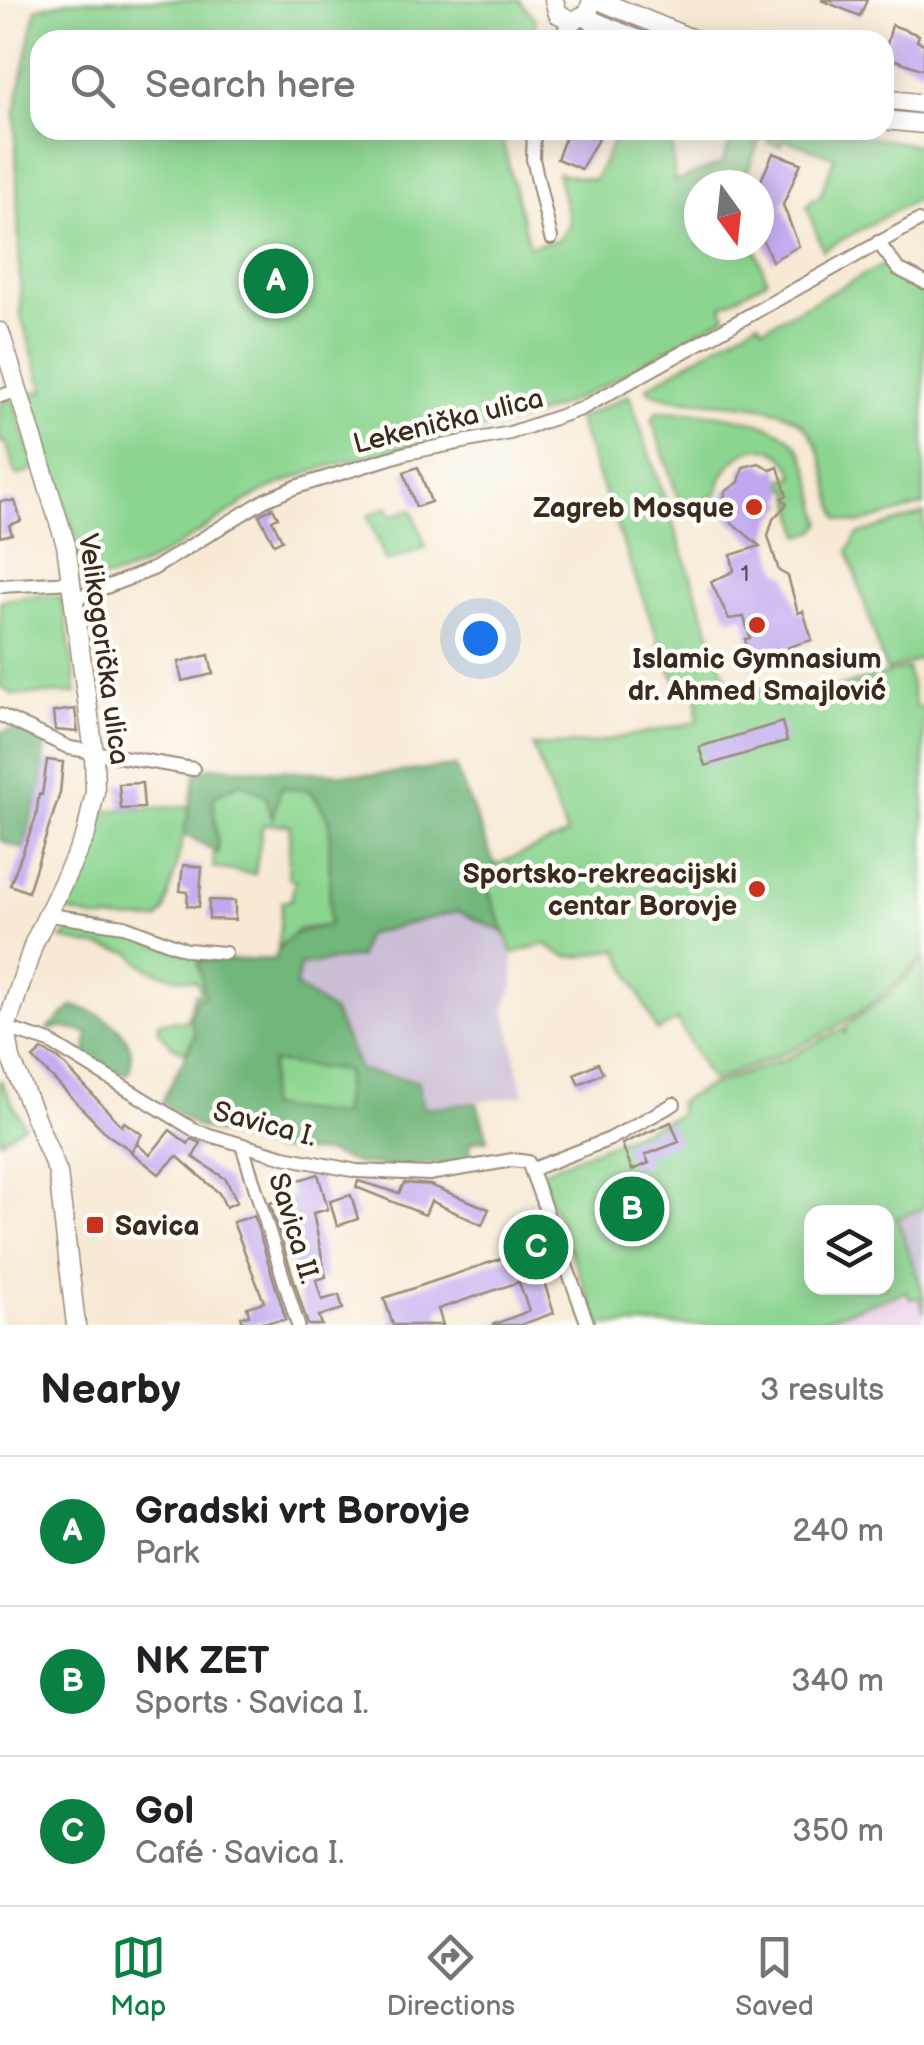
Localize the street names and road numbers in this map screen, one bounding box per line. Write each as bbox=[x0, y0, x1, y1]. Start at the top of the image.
street label: Lekenička ulica bbox=[350, 382, 547, 461]
street label: Velikogorička ulica bbox=[71, 531, 136, 767]
street label: Savica I. bbox=[210, 1095, 320, 1154]
street label: Savica II. bbox=[261, 1169, 326, 1288]

